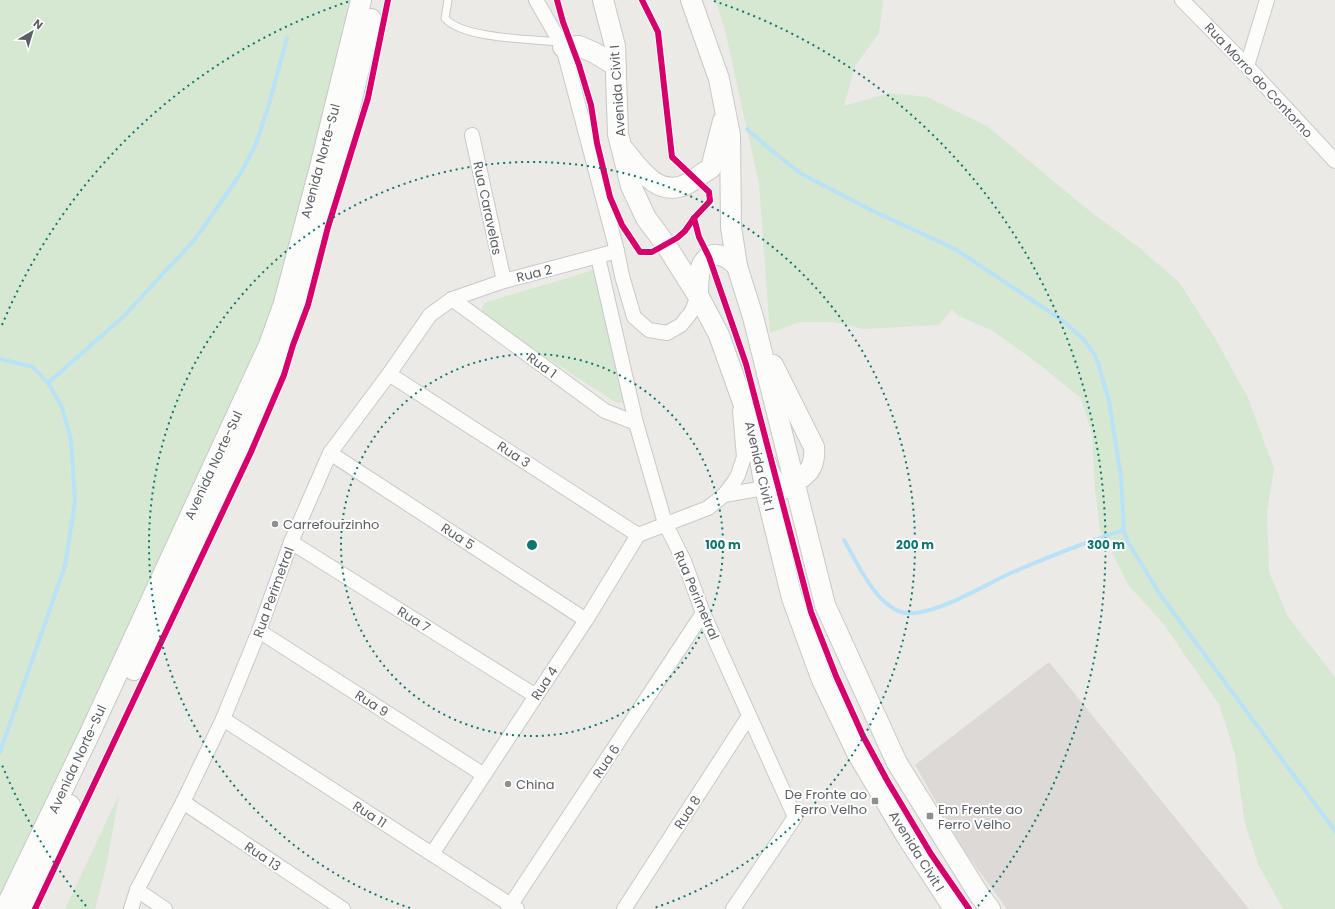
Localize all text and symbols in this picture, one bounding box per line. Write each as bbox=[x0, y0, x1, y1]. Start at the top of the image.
north arrow bbox=[12, 12, 52, 52]
text: N bbox=[30, 15, 46, 33]
street label: Rua Morro do Contorno bbox=[1200, 19, 1317, 142]
street label: Avenida Civit I bbox=[605, 45, 630, 137]
street label: Avenida Norte-Sul bbox=[296, 102, 345, 221]
street label: Rua Caravelas bbox=[468, 160, 507, 257]
street label: Rua 2 bbox=[514, 260, 554, 287]
street label: Rua 1 bbox=[523, 348, 560, 383]
street label: Avenida Norte-Sul bbox=[180, 408, 247, 523]
street label: Avenida Civit I bbox=[740, 419, 779, 513]
street label: Rua 3 bbox=[493, 437, 534, 472]
place label: Carrefourzinho bbox=[283, 515, 379, 534]
street label: Rua 5 bbox=[437, 518, 478, 554]
marker: Carrefourzinho bbox=[270, 519, 280, 529]
text: 100 m bbox=[705, 536, 741, 553]
text: 200 m bbox=[896, 536, 934, 553]
text: 300 m bbox=[1087, 536, 1125, 553]
centre of rings bbox=[525, 538, 539, 552]
street label: Rua Perimetral bbox=[248, 544, 299, 640]
street label: Rua Perimetral bbox=[669, 548, 724, 643]
street label: Rua 7 bbox=[394, 602, 434, 637]
street label: Rua 4 bbox=[526, 663, 562, 704]
street label: Rua 9 bbox=[351, 685, 392, 721]
street label: Avenida Norte-Sul bbox=[44, 702, 111, 817]
street label: Rua 6 bbox=[588, 741, 625, 782]
place label: China bbox=[516, 775, 555, 794]
marker: China bbox=[503, 779, 513, 789]
place label: De Fronte ao Ferro Velho bbox=[785, 785, 867, 819]
street label: Rua 8 bbox=[669, 792, 705, 833]
street label: Rua 11 bbox=[349, 796, 390, 832]
marker: De Fronte ao Ferro Velho bbox=[870, 796, 880, 806]
place label: Em Frente ao Ferro Velho bbox=[938, 800, 1023, 834]
street label: Avenida Civit I bbox=[884, 807, 949, 895]
marker: Em Frente ao Ferro Velho bbox=[925, 811, 935, 821]
street label: Rua 13 bbox=[241, 837, 285, 876]

